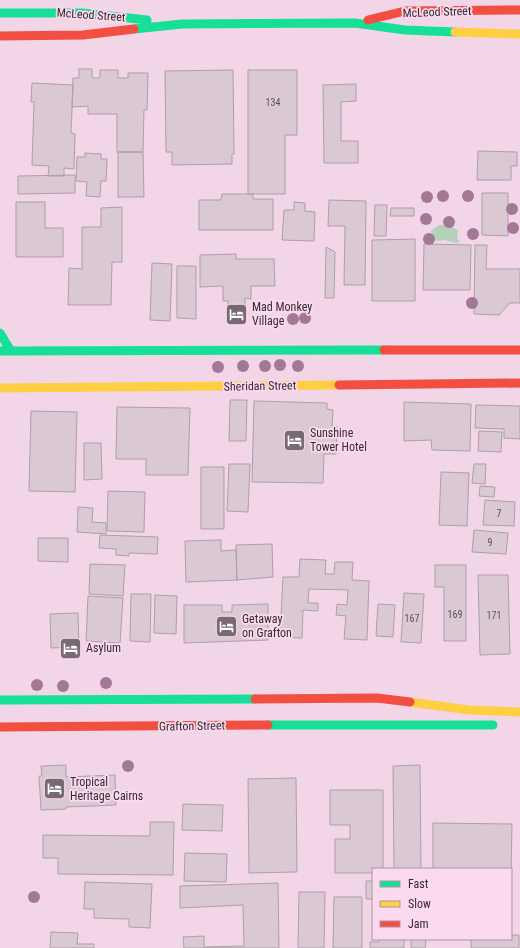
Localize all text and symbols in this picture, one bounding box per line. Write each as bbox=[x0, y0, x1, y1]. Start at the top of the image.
street label: McLeod Street bbox=[402, 4, 472, 20]
street label: McLeod Street bbox=[56, 6, 126, 24]
house number: 134 bbox=[266, 97, 280, 108]
place label: Mad Monkey Village bbox=[252, 300, 312, 328]
hotel icon: Mad Monkey Village bbox=[224, 301, 250, 327]
street label: Sheridan Street bbox=[224, 378, 297, 394]
place label: Sunshine Tower Hotel bbox=[310, 426, 367, 454]
hotel icon: Sunshine Tower Hotel bbox=[282, 427, 308, 453]
house number: 7 bbox=[497, 508, 502, 519]
house number: 9 bbox=[488, 537, 493, 548]
house number: 169 bbox=[448, 609, 462, 620]
house number: 171 bbox=[487, 610, 501, 621]
place label: Getaway on Grafton bbox=[242, 612, 292, 640]
hotel icon: Getaway on Grafton bbox=[213, 613, 239, 639]
house number: 167 bbox=[405, 613, 419, 624]
hotel icon: Asylum bbox=[58, 635, 84, 661]
place label: Asylum bbox=[86, 641, 121, 655]
street label: Grafton Street bbox=[159, 718, 226, 734]
place label: Tropical Heritage Cairns bbox=[70, 775, 143, 803]
hotel icon: Tropical Heritage Cairns bbox=[42, 776, 68, 802]
legend bbox=[372, 868, 512, 940]
text: Fast bbox=[408, 877, 429, 891]
text: Slow bbox=[408, 897, 431, 911]
text: Jam bbox=[408, 917, 429, 931]

